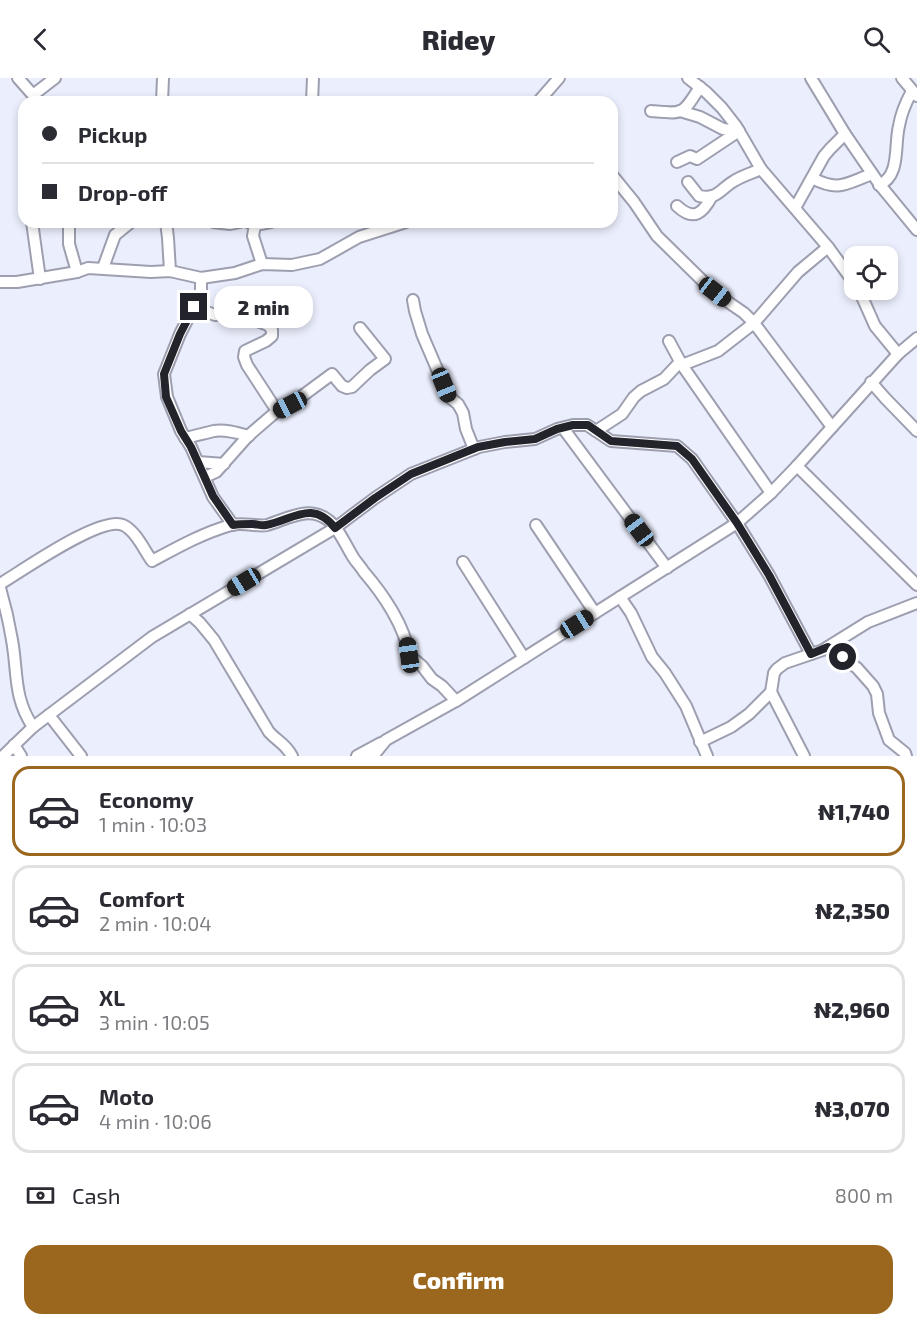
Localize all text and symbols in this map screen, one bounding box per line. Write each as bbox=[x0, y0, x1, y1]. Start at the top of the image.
icon: back bbox=[24, 23, 57, 56]
text: Ridey bbox=[422, 23, 495, 55]
icon: search bbox=[860, 23, 893, 56]
text: Pickup bbox=[78, 121, 147, 147]
text: Drop-off bbox=[78, 179, 167, 205]
map controls bbox=[844, 246, 898, 300]
button: locate bbox=[844, 246, 898, 300]
car bbox=[695, 274, 735, 310]
callout: 2 min bbox=[215, 286, 314, 328]
route end bbox=[180, 293, 207, 320]
text: 2 min bbox=[238, 295, 289, 319]
car bbox=[429, 365, 459, 405]
car bbox=[270, 389, 310, 421]
car bbox=[621, 510, 657, 550]
car bbox=[224, 565, 264, 599]
car bbox=[557, 607, 597, 641]
car bbox=[398, 636, 420, 674]
route start bbox=[829, 643, 856, 670]
icon: car bbox=[27, 784, 81, 838]
text: Economy bbox=[99, 786, 194, 812]
text: ₦1,740 bbox=[818, 798, 890, 824]
text: 1 min · 10:03 bbox=[99, 812, 207, 836]
icon: car bbox=[27, 883, 81, 937]
text: Comfort bbox=[99, 885, 184, 911]
text: ₦2,350 bbox=[815, 897, 890, 923]
text: 2 min · 10:04 bbox=[99, 911, 212, 935]
icon: car bbox=[27, 982, 81, 1036]
text: XL bbox=[99, 984, 125, 1010]
text: ₦2,960 bbox=[814, 996, 890, 1022]
text: 3 min · 10:05 bbox=[99, 1010, 210, 1034]
icon: car bbox=[27, 1081, 81, 1135]
text: Moto bbox=[99, 1083, 154, 1109]
text: ₦3,070 bbox=[815, 1095, 890, 1121]
text: 4 min · 10:06 bbox=[99, 1109, 212, 1133]
icon: cash bbox=[24, 1179, 57, 1212]
text: Cash bbox=[72, 1182, 121, 1208]
text: 800 m bbox=[835, 1183, 893, 1207]
button: Confirm bbox=[24, 1245, 893, 1314]

